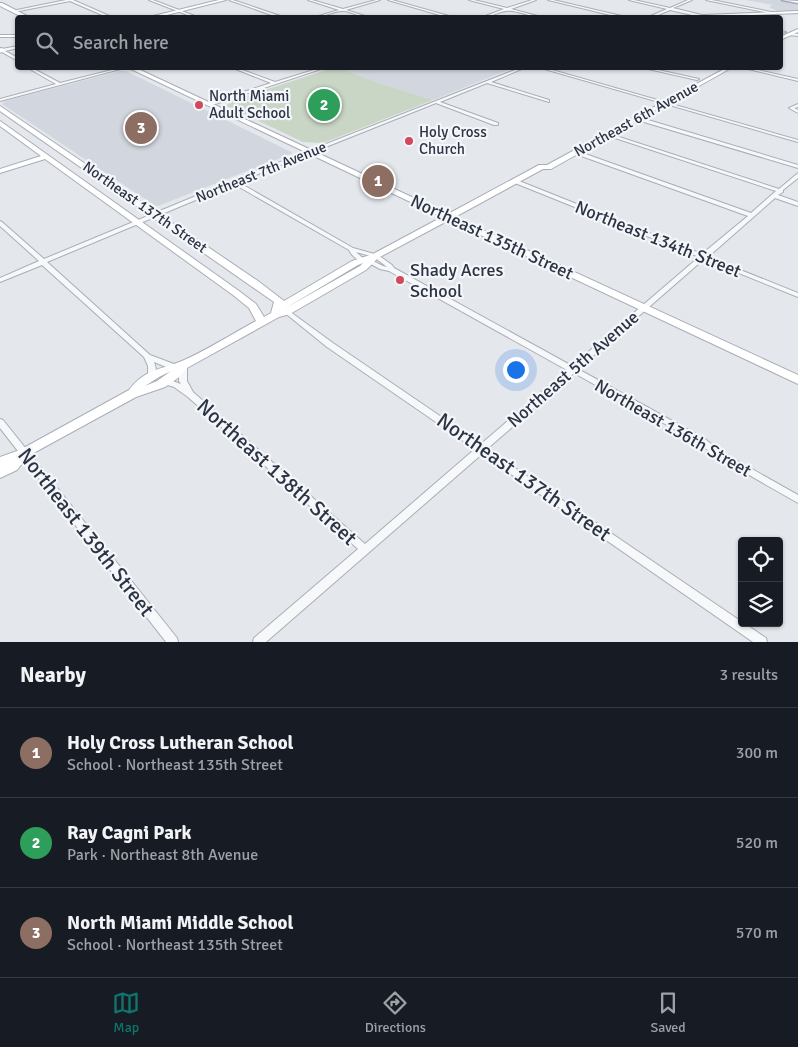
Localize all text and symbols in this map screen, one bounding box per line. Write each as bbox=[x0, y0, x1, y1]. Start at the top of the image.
search box bbox=[15, 15, 783, 70]
icon: search bbox=[33, 29, 61, 57]
text: Search here bbox=[73, 31, 169, 55]
street label: Northeast 6th Avenue bbox=[571, 77, 701, 161]
pin: 2 bbox=[308, 86, 340, 124]
place label: North Miami Adult School bbox=[209, 87, 291, 122]
marker: North Miami Adult School bbox=[193, 99, 205, 111]
pin: 3 bbox=[125, 109, 157, 147]
place label: Holy Cross Church bbox=[419, 123, 487, 158]
marker: Holy Cross Church bbox=[403, 135, 415, 147]
street label: Northeast 7th Avenue bbox=[193, 138, 329, 206]
street label: Northeast 137th Street bbox=[79, 157, 211, 257]
pin: 1 bbox=[362, 162, 394, 200]
street label: Northeast 135th Street bbox=[407, 190, 577, 284]
street label: Northeast 134th Street bbox=[572, 196, 744, 282]
place label: Shady Acres School bbox=[410, 259, 503, 302]
marker: Shady Acres School bbox=[394, 274, 406, 286]
street label: Northeast 5th Avenue bbox=[503, 306, 643, 432]
your location bbox=[503, 357, 529, 383]
street label: Northeast 136th Street bbox=[591, 374, 755, 482]
street label: Northeast 138th Street bbox=[192, 393, 362, 551]
street label: Northeast 137th Street bbox=[432, 407, 616, 547]
street label: Northeast 139th Street bbox=[12, 443, 160, 621]
map controls bbox=[738, 537, 783, 627]
button: locate bbox=[738, 537, 783, 582]
button: layers bbox=[738, 582, 783, 627]
text: Nearby bbox=[20, 662, 86, 688]
text: 3 results bbox=[719, 665, 778, 685]
text: Holy Cross Lutheran School bbox=[67, 731, 294, 755]
text: 1 bbox=[32, 743, 40, 763]
text: 300 m bbox=[736, 743, 778, 763]
text: School · Northeast 135th Street bbox=[67, 755, 283, 775]
text: Ray Cagni Park bbox=[67, 821, 191, 845]
text: 2 bbox=[32, 833, 40, 853]
text: 520 m bbox=[736, 833, 778, 853]
text: Park · Northeast 8th Avenue bbox=[67, 845, 258, 865]
text: North Miami Middle School bbox=[67, 911, 293, 935]
text: 3 bbox=[32, 923, 40, 943]
text: 570 m bbox=[736, 923, 778, 943]
text: School · Northeast 135th Street bbox=[67, 935, 283, 955]
tab: Map bbox=[112, 989, 140, 1036]
tab: Directions bbox=[365, 989, 426, 1036]
tab: Saved bbox=[650, 989, 686, 1036]

